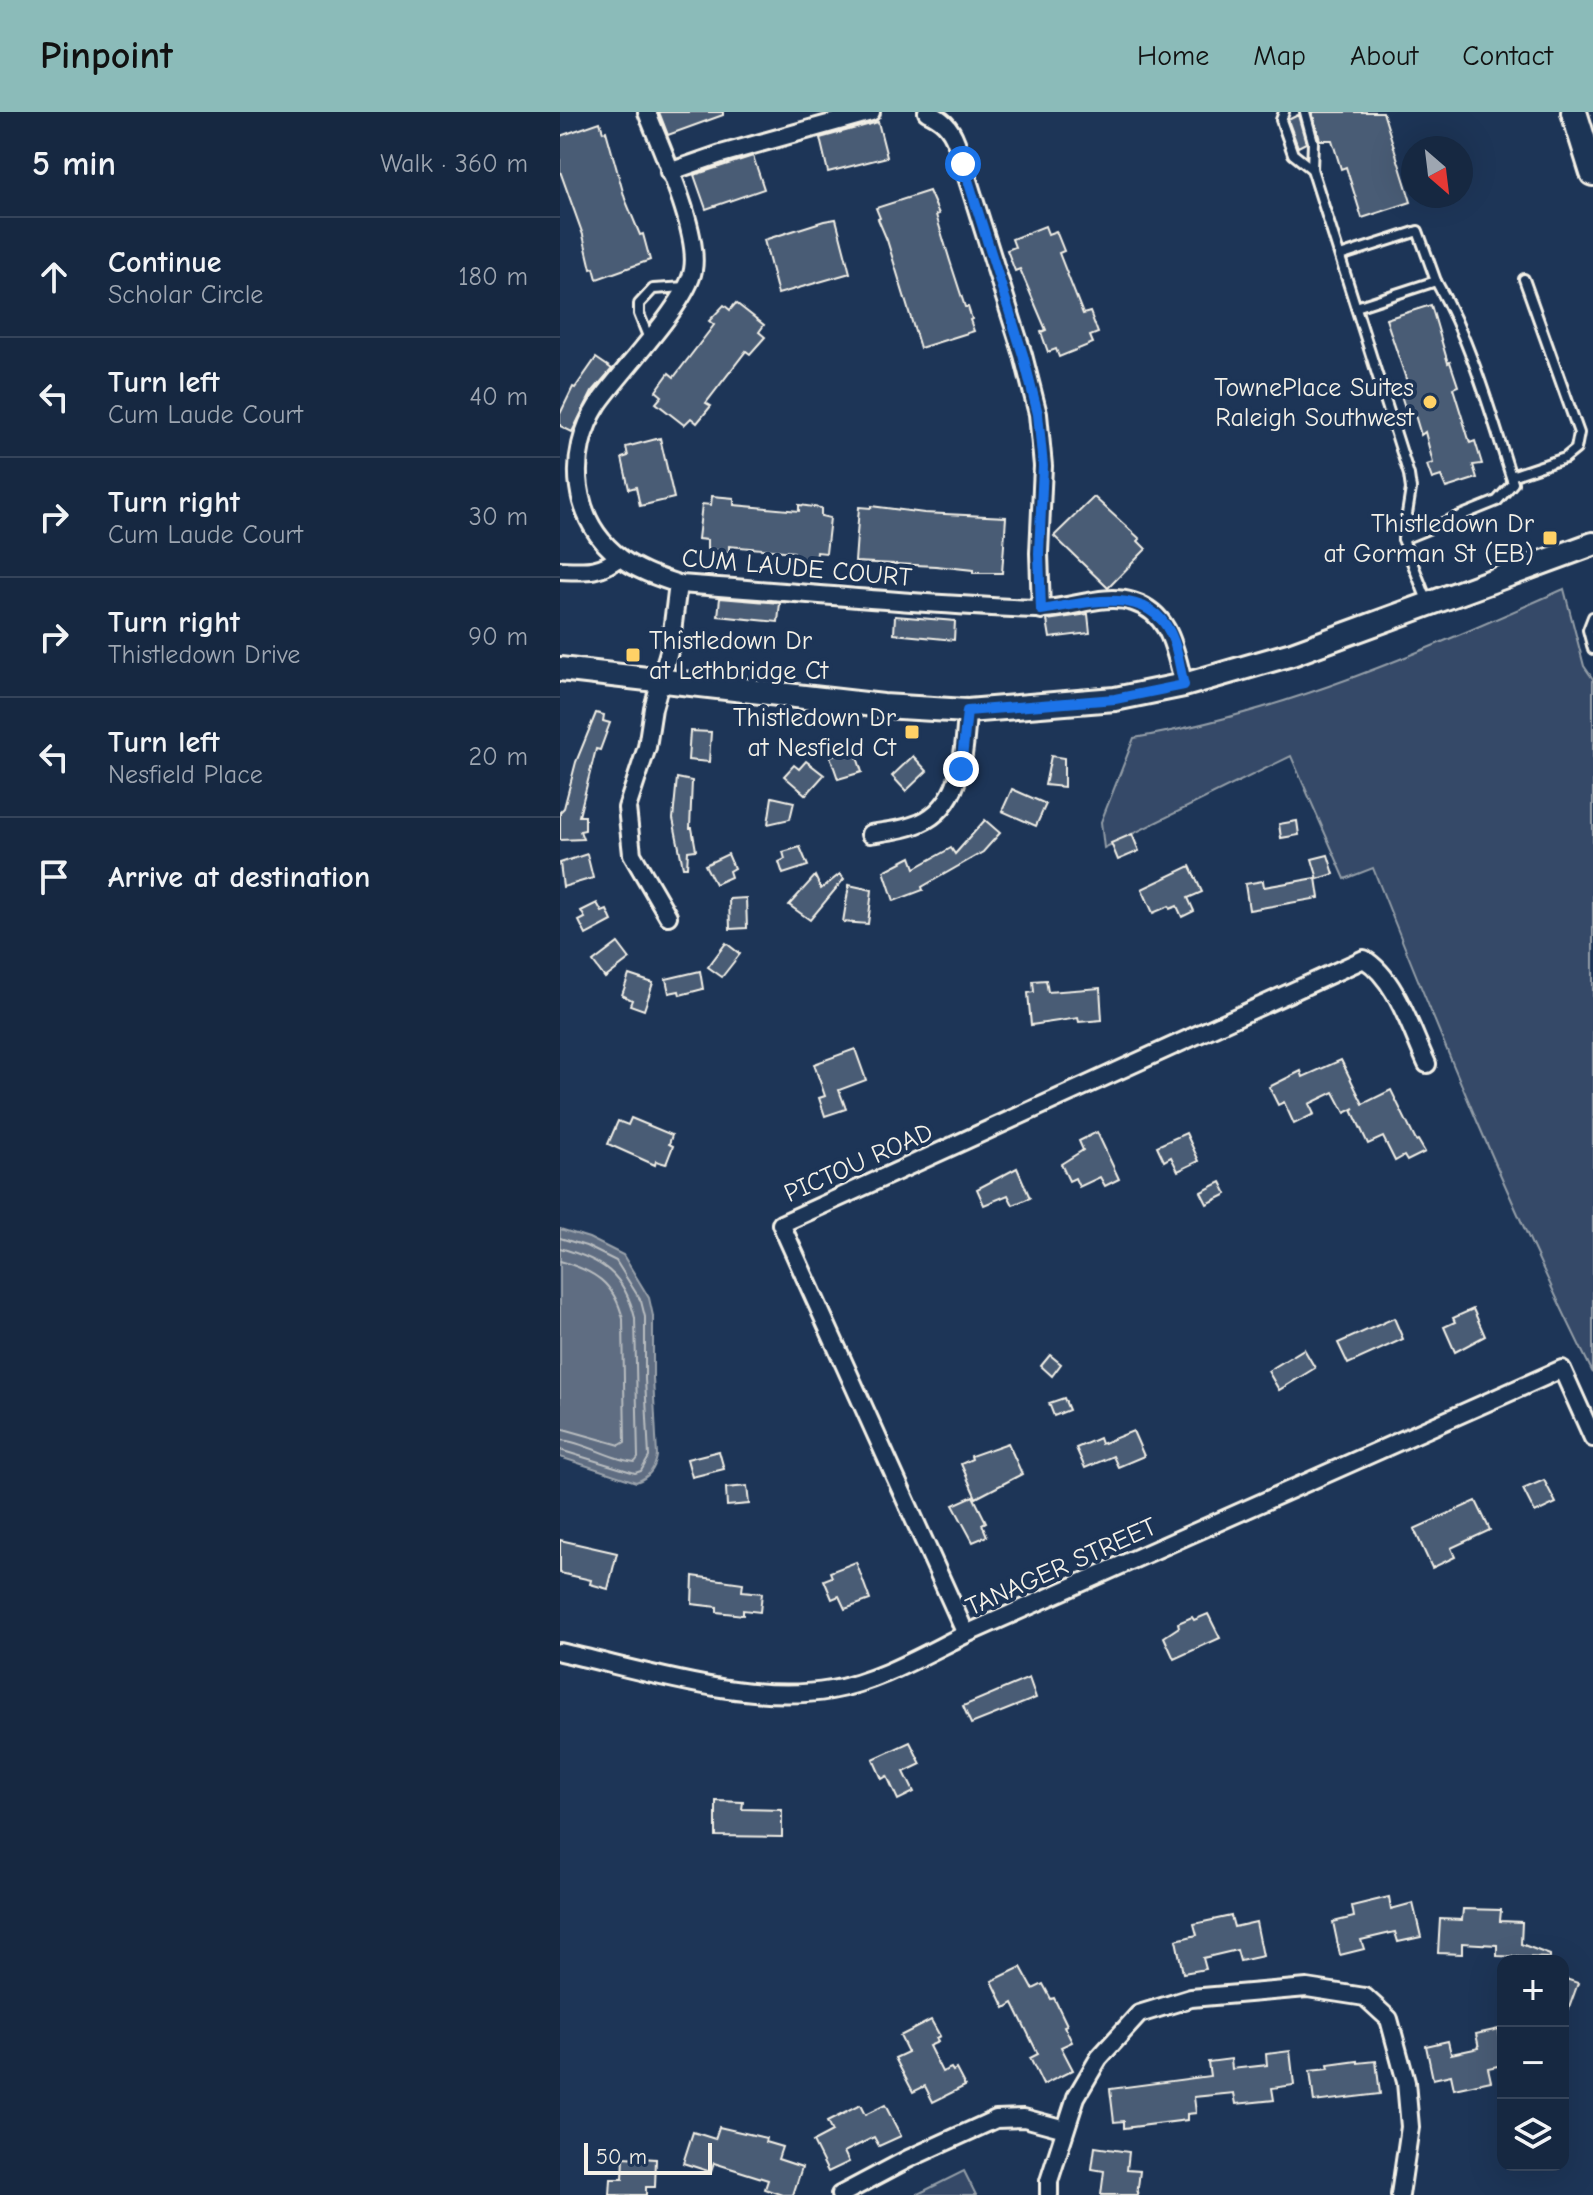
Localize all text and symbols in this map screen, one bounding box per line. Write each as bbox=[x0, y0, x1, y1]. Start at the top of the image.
text: Pinpoint bbox=[40, 34, 173, 78]
text: Home bbox=[1137, 40, 1209, 72]
text: Map bbox=[1253, 40, 1306, 72]
text: About bbox=[1350, 40, 1418, 72]
text: Contact bbox=[1462, 40, 1553, 72]
north arrow bbox=[1401, 136, 1473, 208]
text: 5 min bbox=[32, 144, 116, 184]
route start bbox=[945, 146, 981, 182]
text: Walk · 360 m bbox=[380, 149, 528, 179]
text: Continue bbox=[108, 245, 222, 280]
icon: ahead bbox=[32, 255, 76, 299]
text: 180 m bbox=[458, 262, 528, 292]
text: Scholar Circle bbox=[108, 280, 263, 310]
text: Turn left bbox=[108, 365, 220, 400]
place label: TownePlace Suites Raleigh Southwest bbox=[1214, 373, 1416, 433]
icon: left bbox=[32, 375, 76, 419]
text: 40 m bbox=[469, 382, 528, 412]
marker: TownePlace Suites Raleigh Southwest bbox=[1421, 393, 1439, 411]
text: Cum Laude Court bbox=[108, 400, 303, 430]
text: Turn right bbox=[108, 485, 240, 520]
icon: right bbox=[32, 495, 76, 539]
text: 30 m bbox=[469, 502, 528, 532]
place label: Thistledown Dr at Gorman St (EB) bbox=[1324, 509, 1535, 569]
text: Cum Laude Court bbox=[108, 520, 303, 550]
marker: Thistledown Dr at Gorman St (EB) bbox=[1541, 529, 1559, 547]
street label: CUM LAUDE COURT bbox=[681, 543, 914, 593]
text: Turn right bbox=[108, 605, 240, 640]
icon: right bbox=[32, 615, 76, 659]
text: 90 m bbox=[468, 622, 528, 652]
place label: Thistledown Dr at Lethbridge Ct bbox=[649, 626, 830, 686]
text: Thistledown Drive bbox=[108, 640, 300, 670]
marker: Thistledown Dr at Lethbridge Ct bbox=[624, 646, 642, 664]
place label: Thistledown Dr at Nesfield Ct bbox=[733, 703, 898, 763]
marker: Thistledown Dr at Nesfield Ct bbox=[903, 723, 921, 741]
text: Turn left bbox=[108, 725, 220, 760]
icon: left bbox=[32, 735, 76, 779]
text: 20 m bbox=[468, 742, 528, 772]
route end bbox=[943, 751, 979, 787]
text: Nesfield Place bbox=[108, 760, 263, 790]
icon: arrive bbox=[32, 855, 76, 899]
text: Arrive at destination bbox=[108, 860, 370, 895]
street label: PICTOU ROAD bbox=[780, 1117, 937, 1209]
street label: TANAGER STREET bbox=[961, 1511, 1162, 1622]
map controls bbox=[1497, 1955, 1569, 2171]
button: + bbox=[1497, 1955, 1569, 2027]
button: − bbox=[1497, 2027, 1569, 2099]
button: layers bbox=[1497, 2099, 1569, 2171]
scale bar bbox=[584, 2139, 712, 2175]
text: 50 m bbox=[596, 2144, 647, 2170]

